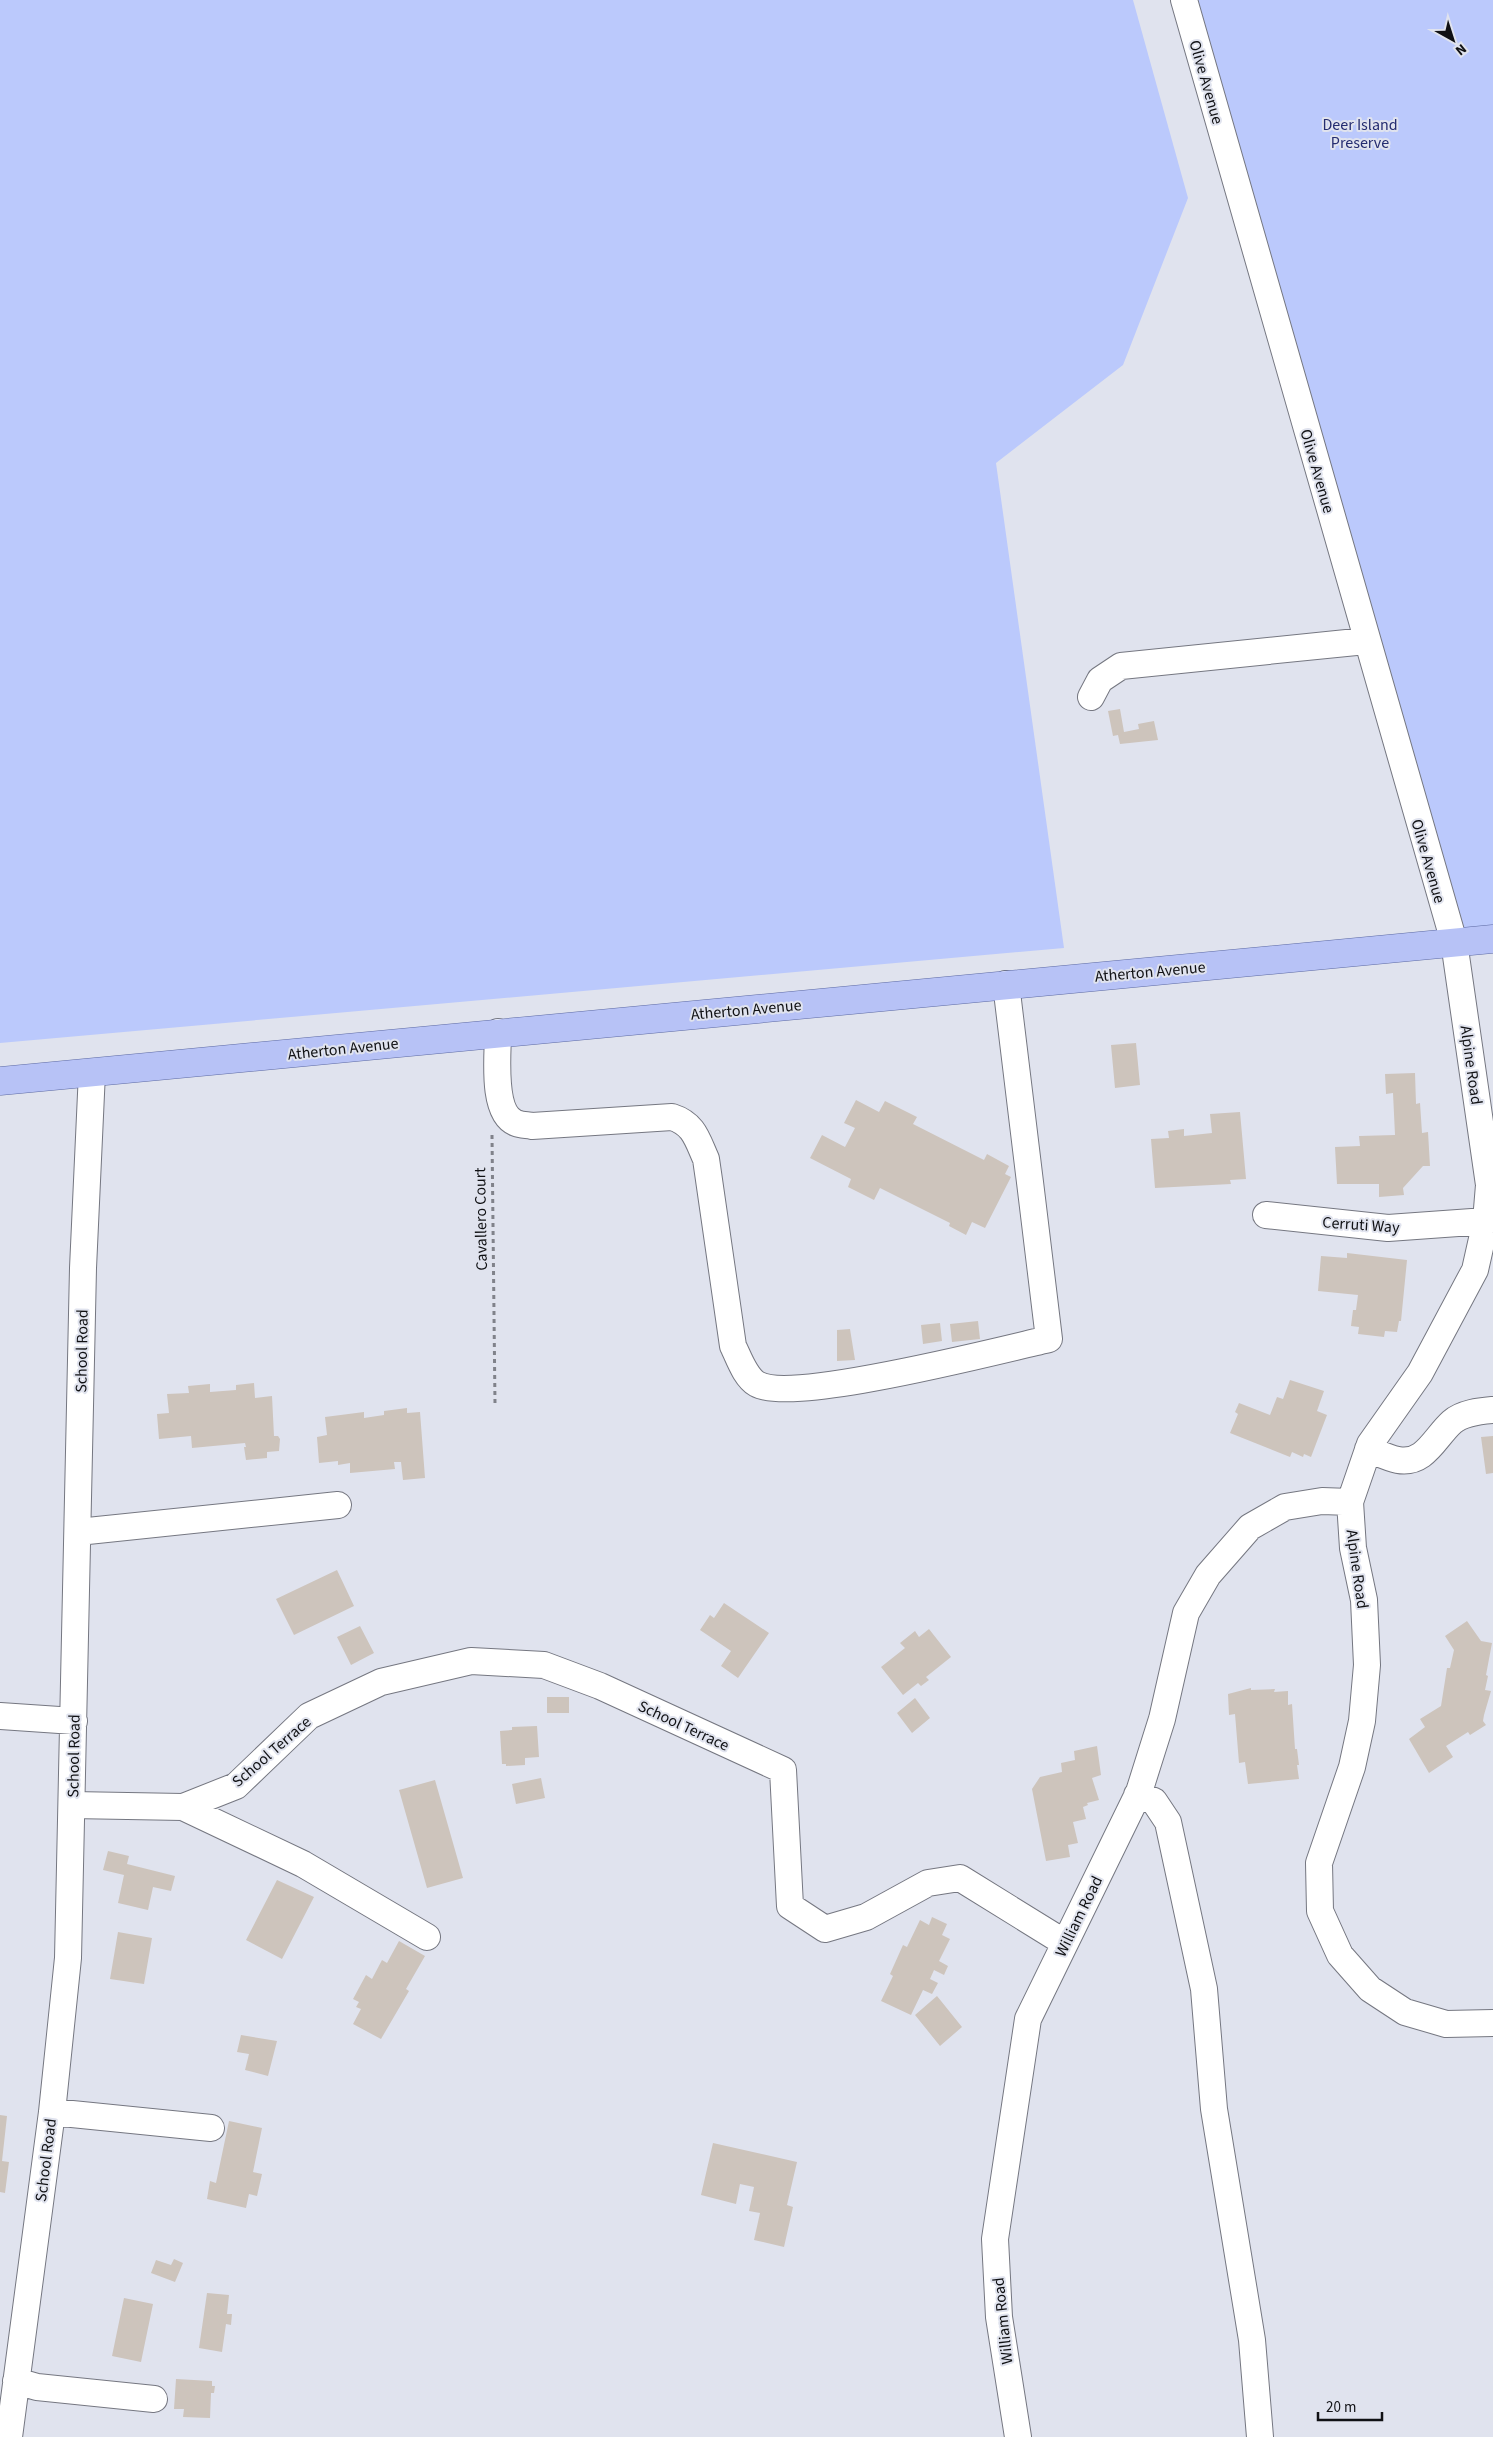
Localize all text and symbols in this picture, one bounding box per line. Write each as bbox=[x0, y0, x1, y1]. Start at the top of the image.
north arrow bbox=[1428, 15, 1478, 65]
street label: Olive Avenue bbox=[1184, 38, 1229, 127]
text: N bbox=[1451, 39, 1470, 60]
park label: Deer Island Preserve bbox=[1322, 114, 1398, 154]
street label: Olive Avenue bbox=[1295, 427, 1340, 516]
street label: Olive Avenue bbox=[1406, 817, 1451, 906]
street label: Atherton Avenue bbox=[1094, 956, 1206, 988]
street label: Atherton Avenue bbox=[690, 994, 802, 1026]
street label: Alpine Road bbox=[1455, 1024, 1487, 1106]
street label: Atherton Avenue bbox=[287, 1032, 400, 1066]
street label: Cavallero Court bbox=[469, 1167, 493, 1271]
street label: Cerruti Way bbox=[1322, 1211, 1401, 1239]
street label: School Road bbox=[70, 1309, 94, 1393]
street label: Alpine Road bbox=[1341, 1528, 1373, 1610]
street label: School Terrace bbox=[634, 1695, 733, 1757]
street label: School Terrace bbox=[227, 1711, 316, 1792]
street label: School Road bbox=[62, 1714, 86, 1798]
street label: William Road bbox=[1050, 1872, 1108, 1961]
street label: School Road bbox=[30, 2117, 62, 2203]
street label: William Road bbox=[987, 2276, 1019, 2366]
scale bar bbox=[1318, 2390, 1382, 2422]
text: 20 m bbox=[1326, 2397, 1356, 2418]

